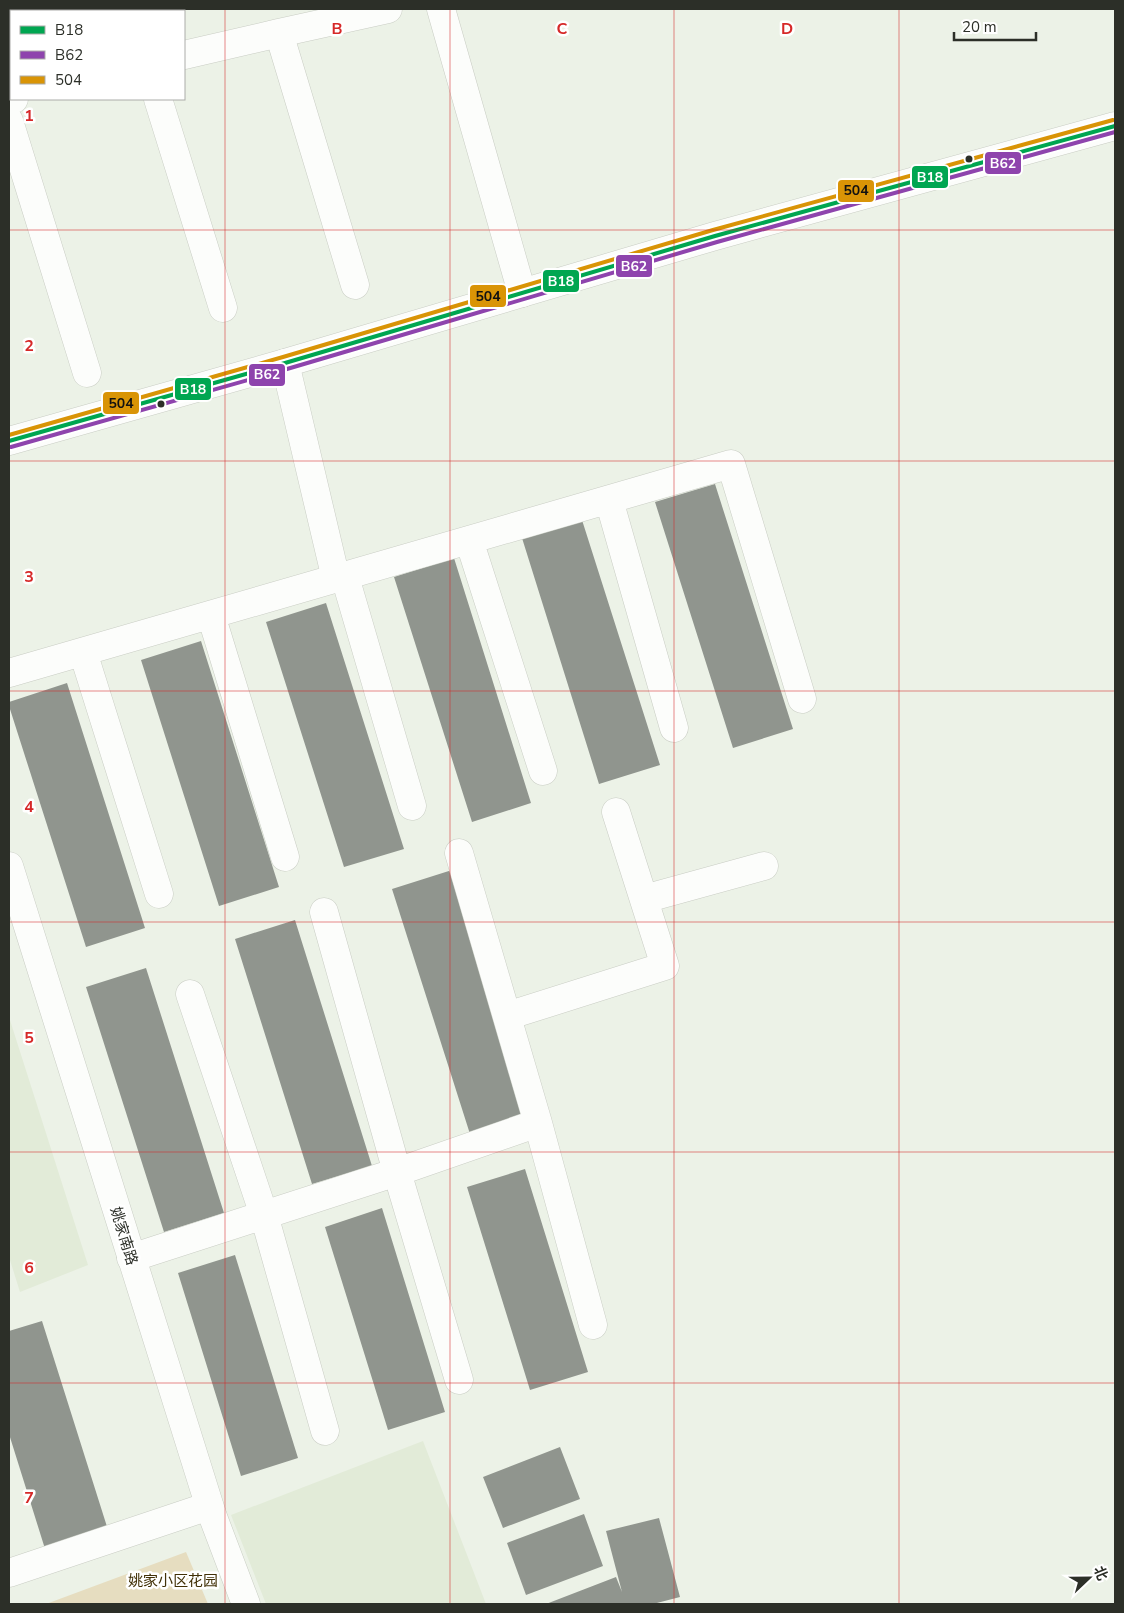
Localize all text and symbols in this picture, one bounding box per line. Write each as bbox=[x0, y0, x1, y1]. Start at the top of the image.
legend bbox=[10, 10, 185, 100]
scale bar bbox=[954, 10, 1036, 42]
text: 20 m bbox=[962, 17, 997, 37]
text: B bbox=[331, 18, 343, 40]
text: C bbox=[557, 18, 568, 40]
text: D bbox=[781, 18, 793, 40]
text: B18 bbox=[55, 20, 83, 40]
text: B62 bbox=[55, 45, 83, 65]
text: 504 bbox=[55, 70, 82, 90]
text: 1 bbox=[24, 105, 34, 127]
line badge: B62 bbox=[984, 151, 1022, 175]
unlabelled marker bbox=[964, 154, 974, 164]
text: B62 bbox=[990, 154, 1016, 173]
line badge: B18 bbox=[911, 165, 949, 189]
text: B18 bbox=[917, 168, 943, 187]
line badge: 504 bbox=[837, 179, 875, 203]
text: 504 bbox=[843, 181, 869, 200]
line badge: B62 bbox=[615, 254, 653, 278]
text: B62 bbox=[621, 257, 647, 276]
line badge: B18 bbox=[542, 269, 580, 293]
text: B18 bbox=[548, 272, 574, 291]
line badge: 504 bbox=[469, 284, 507, 308]
text: 504 bbox=[475, 287, 501, 306]
text: 2 bbox=[24, 335, 34, 357]
line badge: B62 bbox=[248, 363, 286, 387]
text: B62 bbox=[254, 365, 280, 384]
line badge: B18 bbox=[174, 377, 212, 401]
text: B18 bbox=[180, 380, 206, 399]
line badge: 504 bbox=[102, 391, 140, 415]
text: 504 bbox=[108, 394, 134, 413]
unlabelled marker bbox=[156, 399, 166, 409]
text: 3 bbox=[24, 566, 34, 588]
text: 4 bbox=[24, 796, 34, 818]
text: 5 bbox=[24, 1027, 34, 1049]
street label: 姚家南路 bbox=[106, 1204, 142, 1268]
text: 6 bbox=[24, 1257, 34, 1279]
text: 7 bbox=[24, 1487, 34, 1509]
north arrow bbox=[1064, 1553, 1114, 1603]
text: 北 bbox=[1089, 1563, 1112, 1583]
park label: 姚家小区花园 bbox=[128, 1571, 218, 1591]

